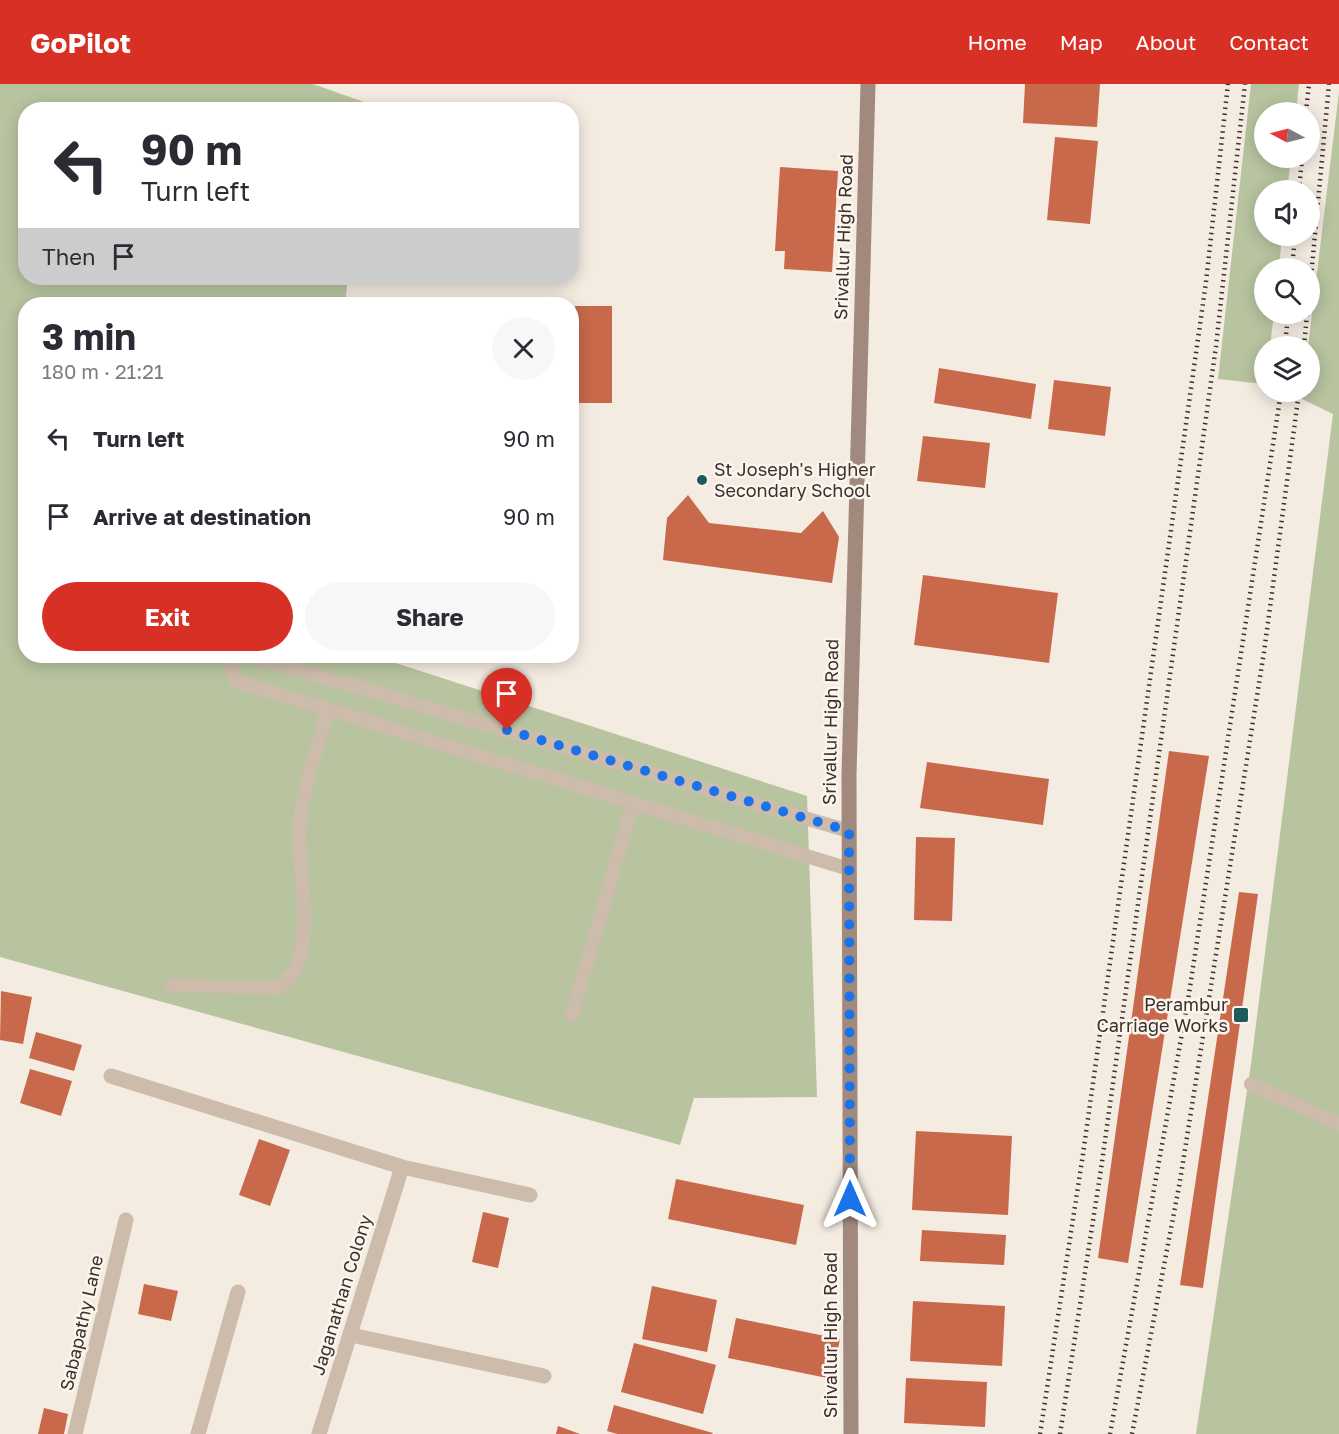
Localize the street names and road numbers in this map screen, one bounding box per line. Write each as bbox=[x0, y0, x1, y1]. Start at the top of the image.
street label: Srivallur High Road bbox=[829, 154, 857, 320]
street label: Srivallur High Road bbox=[818, 639, 842, 805]
street label: Jaganathan Colony bbox=[306, 1212, 376, 1378]
street label: Srivallur High Road bbox=[819, 1252, 841, 1418]
street label: Sabapathy Lane bbox=[55, 1253, 107, 1393]

